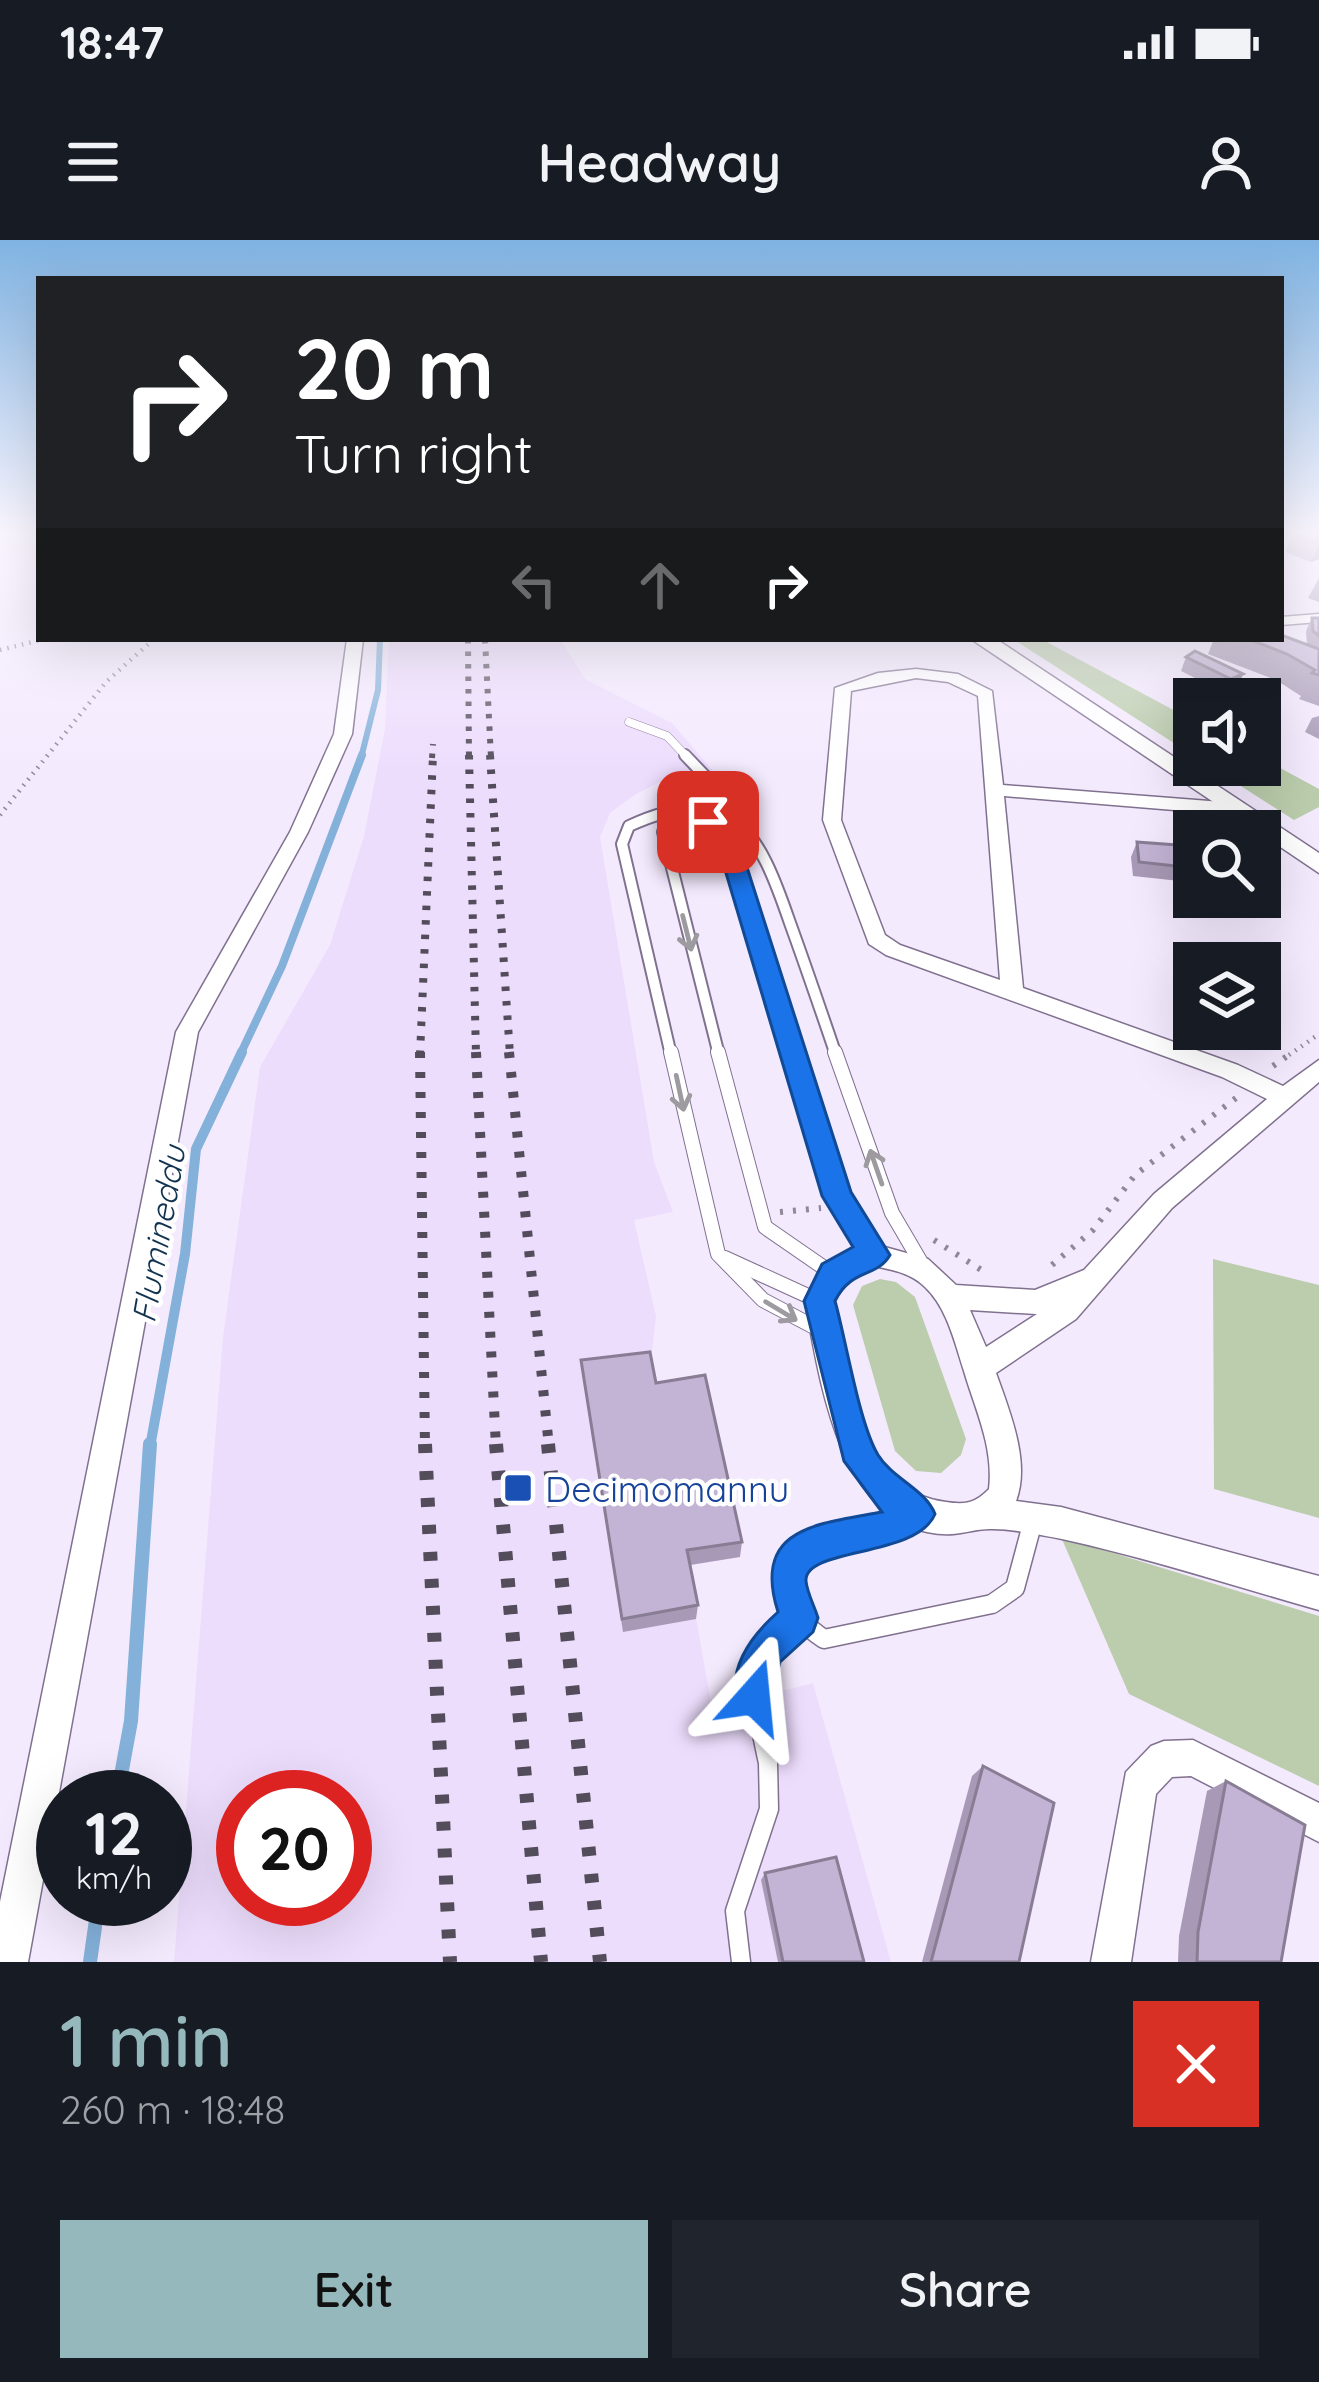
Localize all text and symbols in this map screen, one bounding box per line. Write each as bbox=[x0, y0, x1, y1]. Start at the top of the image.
text: 18:47 bbox=[60, 14, 164, 70]
text: Headway bbox=[538, 128, 781, 196]
icon: menu bbox=[60, 129, 126, 195]
icon: person bbox=[1193, 129, 1259, 195]
text: 20 m bbox=[294, 315, 494, 420]
icon: right bbox=[96, 324, 252, 480]
text: Turn right bbox=[294, 419, 533, 487]
icon: left bbox=[501, 552, 567, 618]
icon: ahead bbox=[627, 552, 693, 618]
icon: right bbox=[753, 552, 819, 618]
map controls bbox=[1173, 678, 1281, 1050]
button: sound bbox=[1173, 678, 1281, 786]
pin bbox=[657, 771, 759, 873]
icon: arrive bbox=[675, 789, 741, 855]
button: search bbox=[1173, 810, 1281, 918]
one-way arrow bbox=[677, 913, 699, 951]
button: layers bbox=[1173, 942, 1281, 1050]
one-way arrow bbox=[669, 1074, 692, 1112]
water label: Flumineddu bbox=[122, 1140, 194, 1326]
one-way arrow bbox=[864, 1149, 885, 1186]
one-way arrow bbox=[763, 1299, 797, 1323]
place label: Decimomannu bbox=[545, 1466, 789, 1511]
marker: Decimomannu bbox=[502, 1472, 534, 1504]
position arrow bbox=[691, 1634, 817, 1760]
speed limit sign: 20 bbox=[216, 1770, 372, 1926]
text: 12 bbox=[85, 1795, 143, 1870]
text: km/h bbox=[76, 1859, 152, 1897]
text: 1 min bbox=[60, 1995, 233, 2085]
button: close bbox=[1133, 2001, 1259, 2127]
text: 260 m · 18:48 bbox=[60, 2085, 285, 2134]
button: Exit bbox=[60, 2220, 648, 2358]
button: Share bbox=[672, 2220, 1259, 2358]

